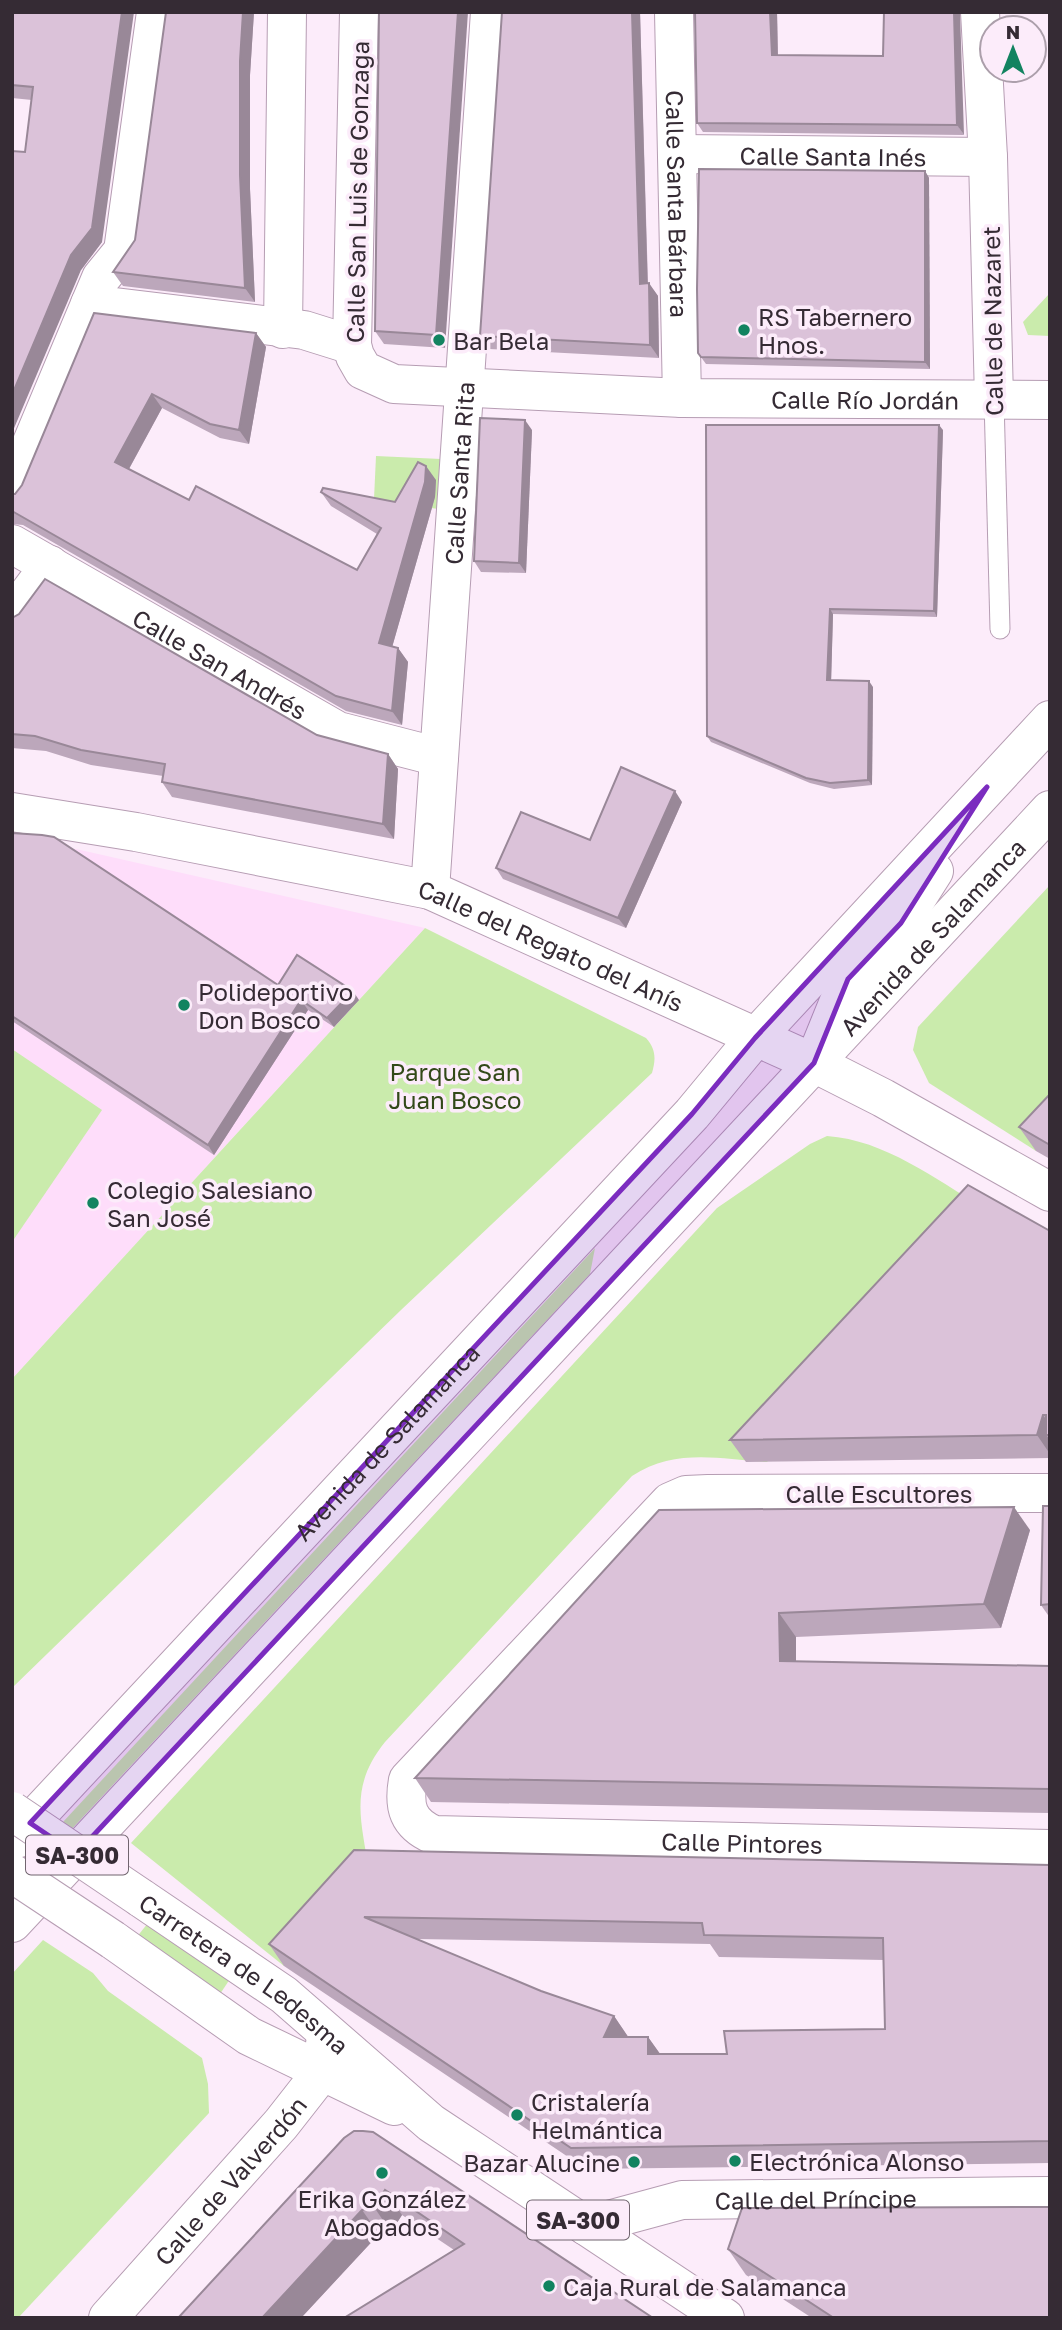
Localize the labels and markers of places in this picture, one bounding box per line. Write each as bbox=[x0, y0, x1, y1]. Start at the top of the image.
place label: RS Tabernero Hnos. bbox=[758, 302, 912, 359]
marker: RS Tabernero Hnos. bbox=[736, 322, 752, 338]
place label: Bar Bela bbox=[453, 326, 549, 355]
marker: Bar Bela bbox=[431, 332, 447, 348]
place label: Polideportivo Don Bosco bbox=[198, 977, 353, 1034]
marker: Polideportivo Don Bosco bbox=[176, 997, 192, 1013]
place label: Colegio Salesiano San José bbox=[107, 1175, 313, 1232]
marker: Colegio Salesiano San José bbox=[85, 1195, 101, 1211]
place label: Cristalería Helmántica bbox=[531, 2087, 663, 2144]
marker: Cristalería Helmántica bbox=[509, 2107, 525, 2123]
place label: Electrónica Alonso bbox=[749, 2147, 964, 2176]
place label: Bazar Alucine bbox=[463, 2148, 620, 2177]
marker: Electrónica Alonso bbox=[727, 2153, 743, 2169]
marker: Bazar Alucine bbox=[626, 2154, 642, 2170]
marker: Erika González Abogados bbox=[374, 2165, 390, 2181]
place label: Erika González Abogados bbox=[298, 2184, 466, 2241]
place label: Caja Rural de Salamanca bbox=[563, 2272, 847, 2301]
marker: Caja Rural de Salamanca bbox=[541, 2278, 557, 2294]

